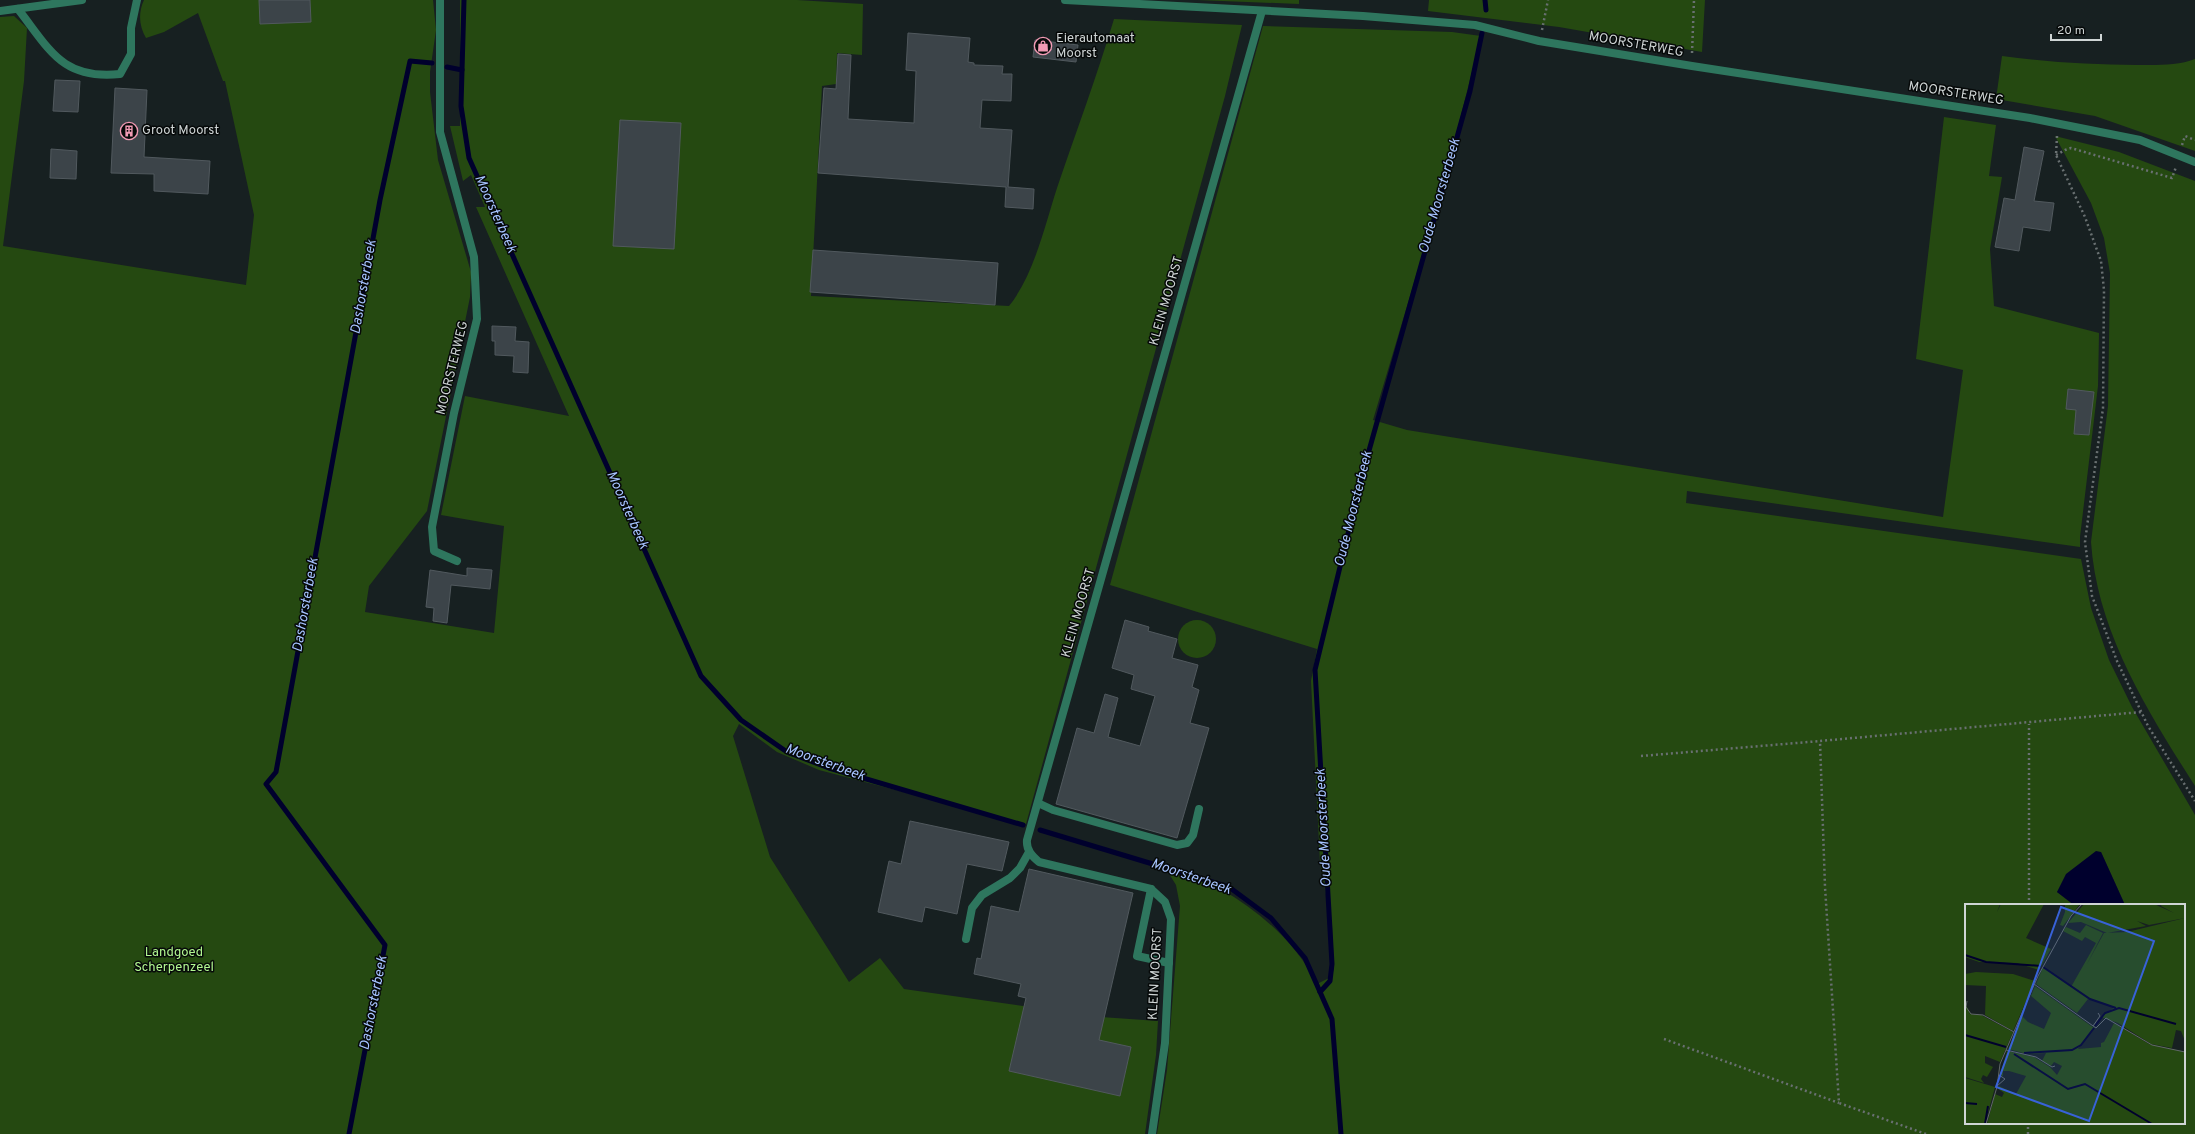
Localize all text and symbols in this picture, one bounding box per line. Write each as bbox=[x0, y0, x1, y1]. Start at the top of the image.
scale bar bbox=[2051, 16, 2101, 42]
text: 20 m bbox=[2057, 23, 2085, 39]
street label: MOORSTERWEG bbox=[1587, 29, 1685, 61]
place label: Eierautomaat Moorst bbox=[1056, 31, 1135, 62]
shop icon: Eierautomaat Moorst bbox=[1033, 36, 1053, 56]
street label: MOORSTERWEG bbox=[1907, 79, 2005, 109]
building icon: Groot Moorst bbox=[119, 121, 139, 141]
place label: Groot Moorst bbox=[142, 123, 219, 139]
water label: Oude Moorsterbeek bbox=[1415, 136, 1465, 256]
water label: Moorsterbeek bbox=[470, 172, 520, 257]
water label: Dashorsterbeek bbox=[347, 237, 381, 336]
street label: KLEIN MOORST bbox=[1147, 254, 1187, 348]
street label: MOORSTERWEG bbox=[434, 319, 472, 417]
water label: Oude Moorsterbeek bbox=[1331, 448, 1377, 569]
water label: Moorsterbeek bbox=[602, 468, 652, 553]
water label: Dashorsterbeek bbox=[289, 555, 323, 654]
street label: KLEIN MOORST bbox=[1059, 566, 1099, 660]
water label: Moorsterbeek bbox=[783, 741, 868, 786]
water label: Oude Moorsterbeek bbox=[1312, 767, 1336, 888]
water label: Moorsterbeek bbox=[1149, 855, 1234, 899]
inset map bbox=[1965, 904, 2185, 1124]
street label: KLEIN MOORST bbox=[1146, 928, 1166, 1020]
park label: Landgoed Scherpenzeel bbox=[134, 945, 214, 976]
water label: Dashorsterbeek bbox=[357, 953, 392, 1052]

